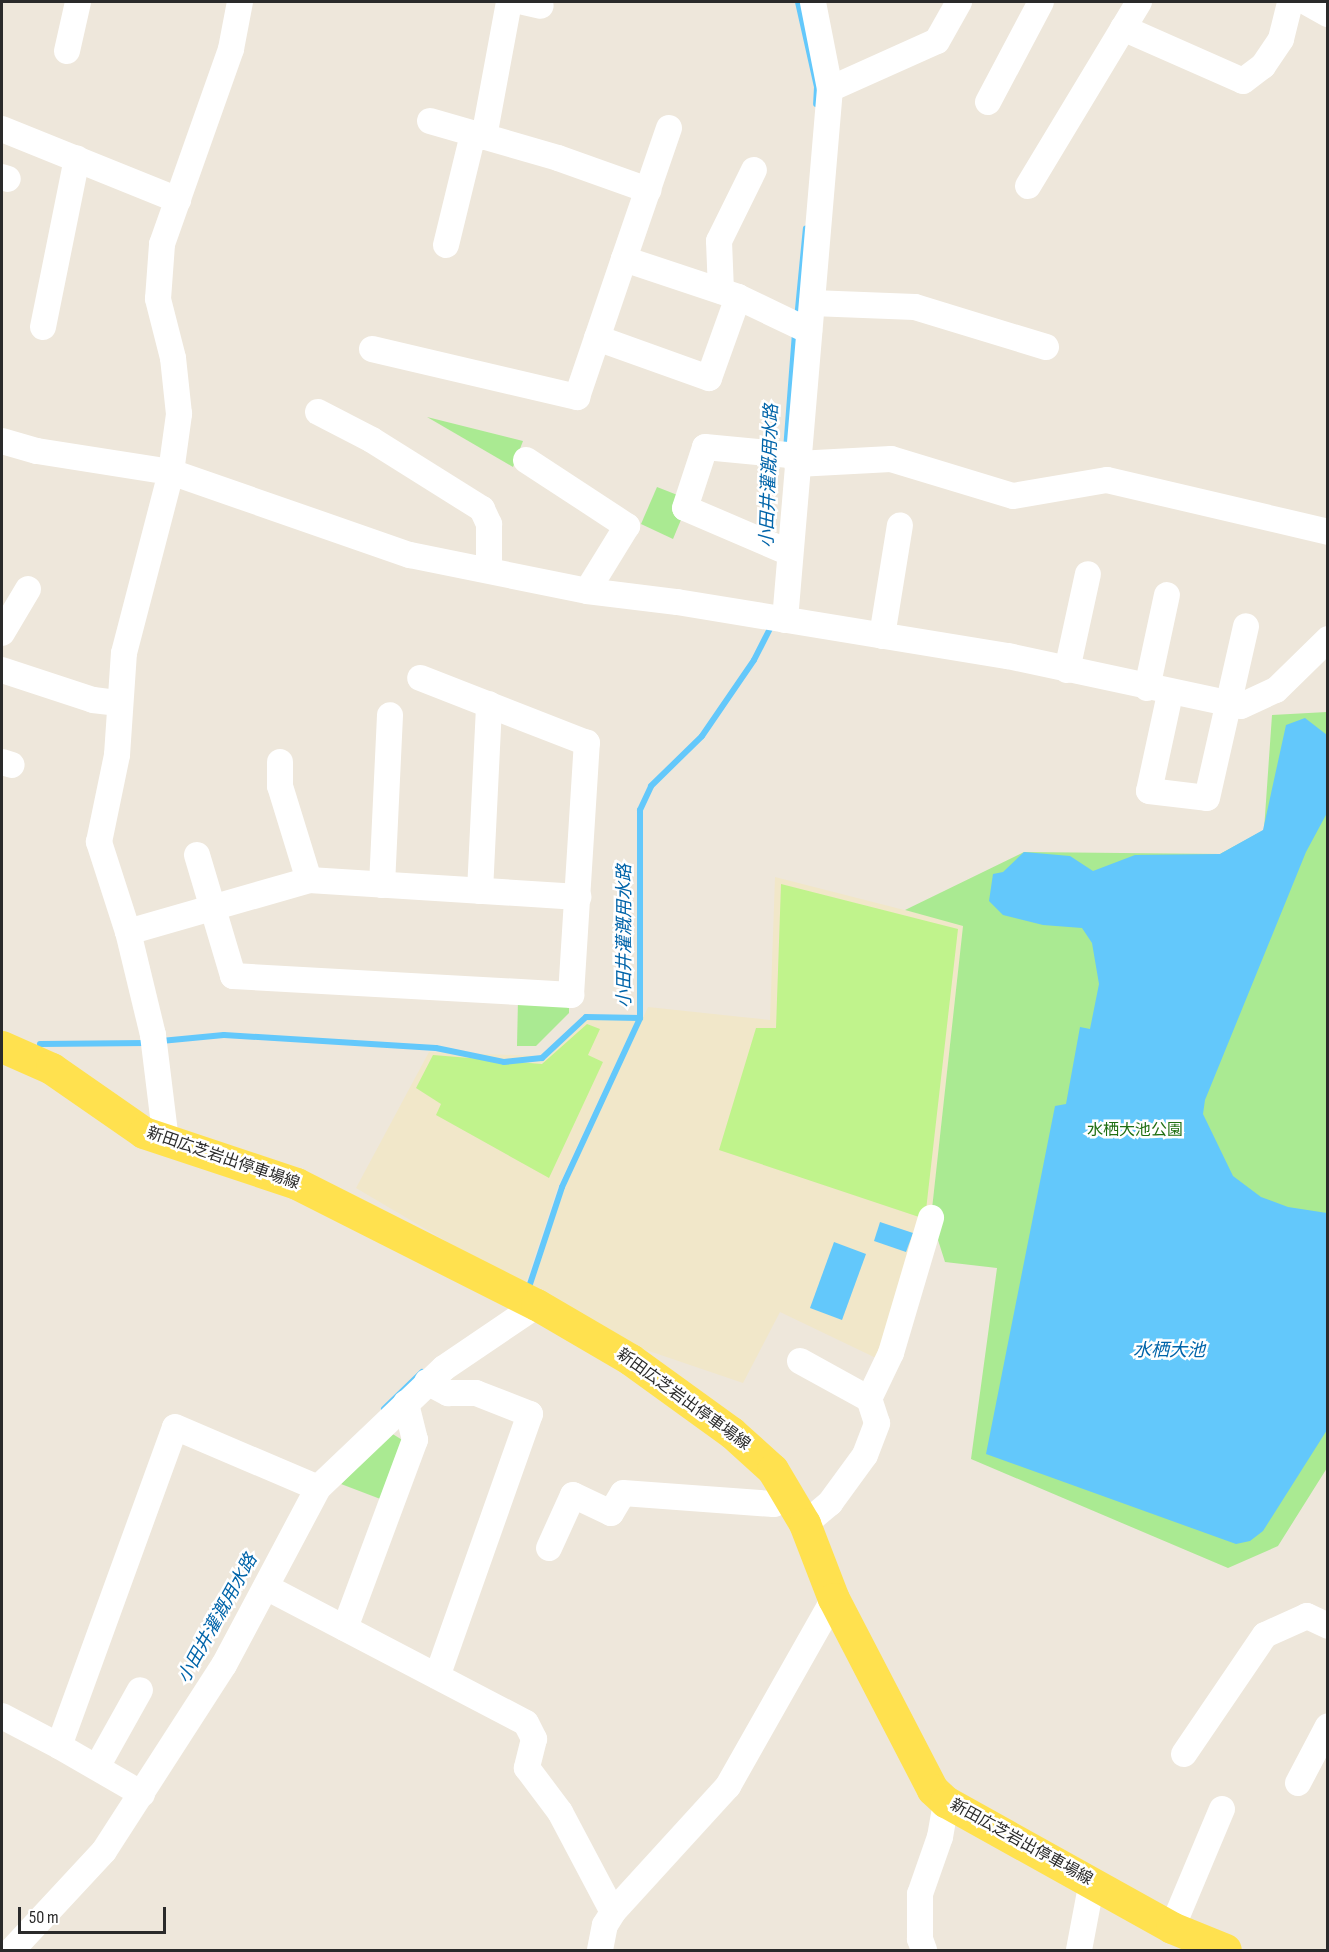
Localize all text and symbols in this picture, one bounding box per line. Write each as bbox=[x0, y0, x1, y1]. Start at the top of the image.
water label: 小田井灌漑用水路 bbox=[757, 404, 783, 548]
water label: 小田井灌漑用水路 bbox=[614, 864, 636, 1008]
park label: 水栖大池公園 bbox=[1087, 1121, 1183, 1141]
street label: 新田広芝岩出停車場線 bbox=[144, 1124, 302, 1194]
water label: 水栖大池 bbox=[1133, 1340, 1205, 1362]
street label: 新田広芝岩出停車場線 bbox=[613, 1345, 753, 1455]
water label: 小田井灌漑用水路 bbox=[174, 1551, 262, 1687]
street label: 新田広芝岩出停車場線 bbox=[946, 1796, 1096, 1890]
scale bar bbox=[21, 1895, 170, 1933]
text: 50 m bbox=[29, 1907, 59, 1928]

